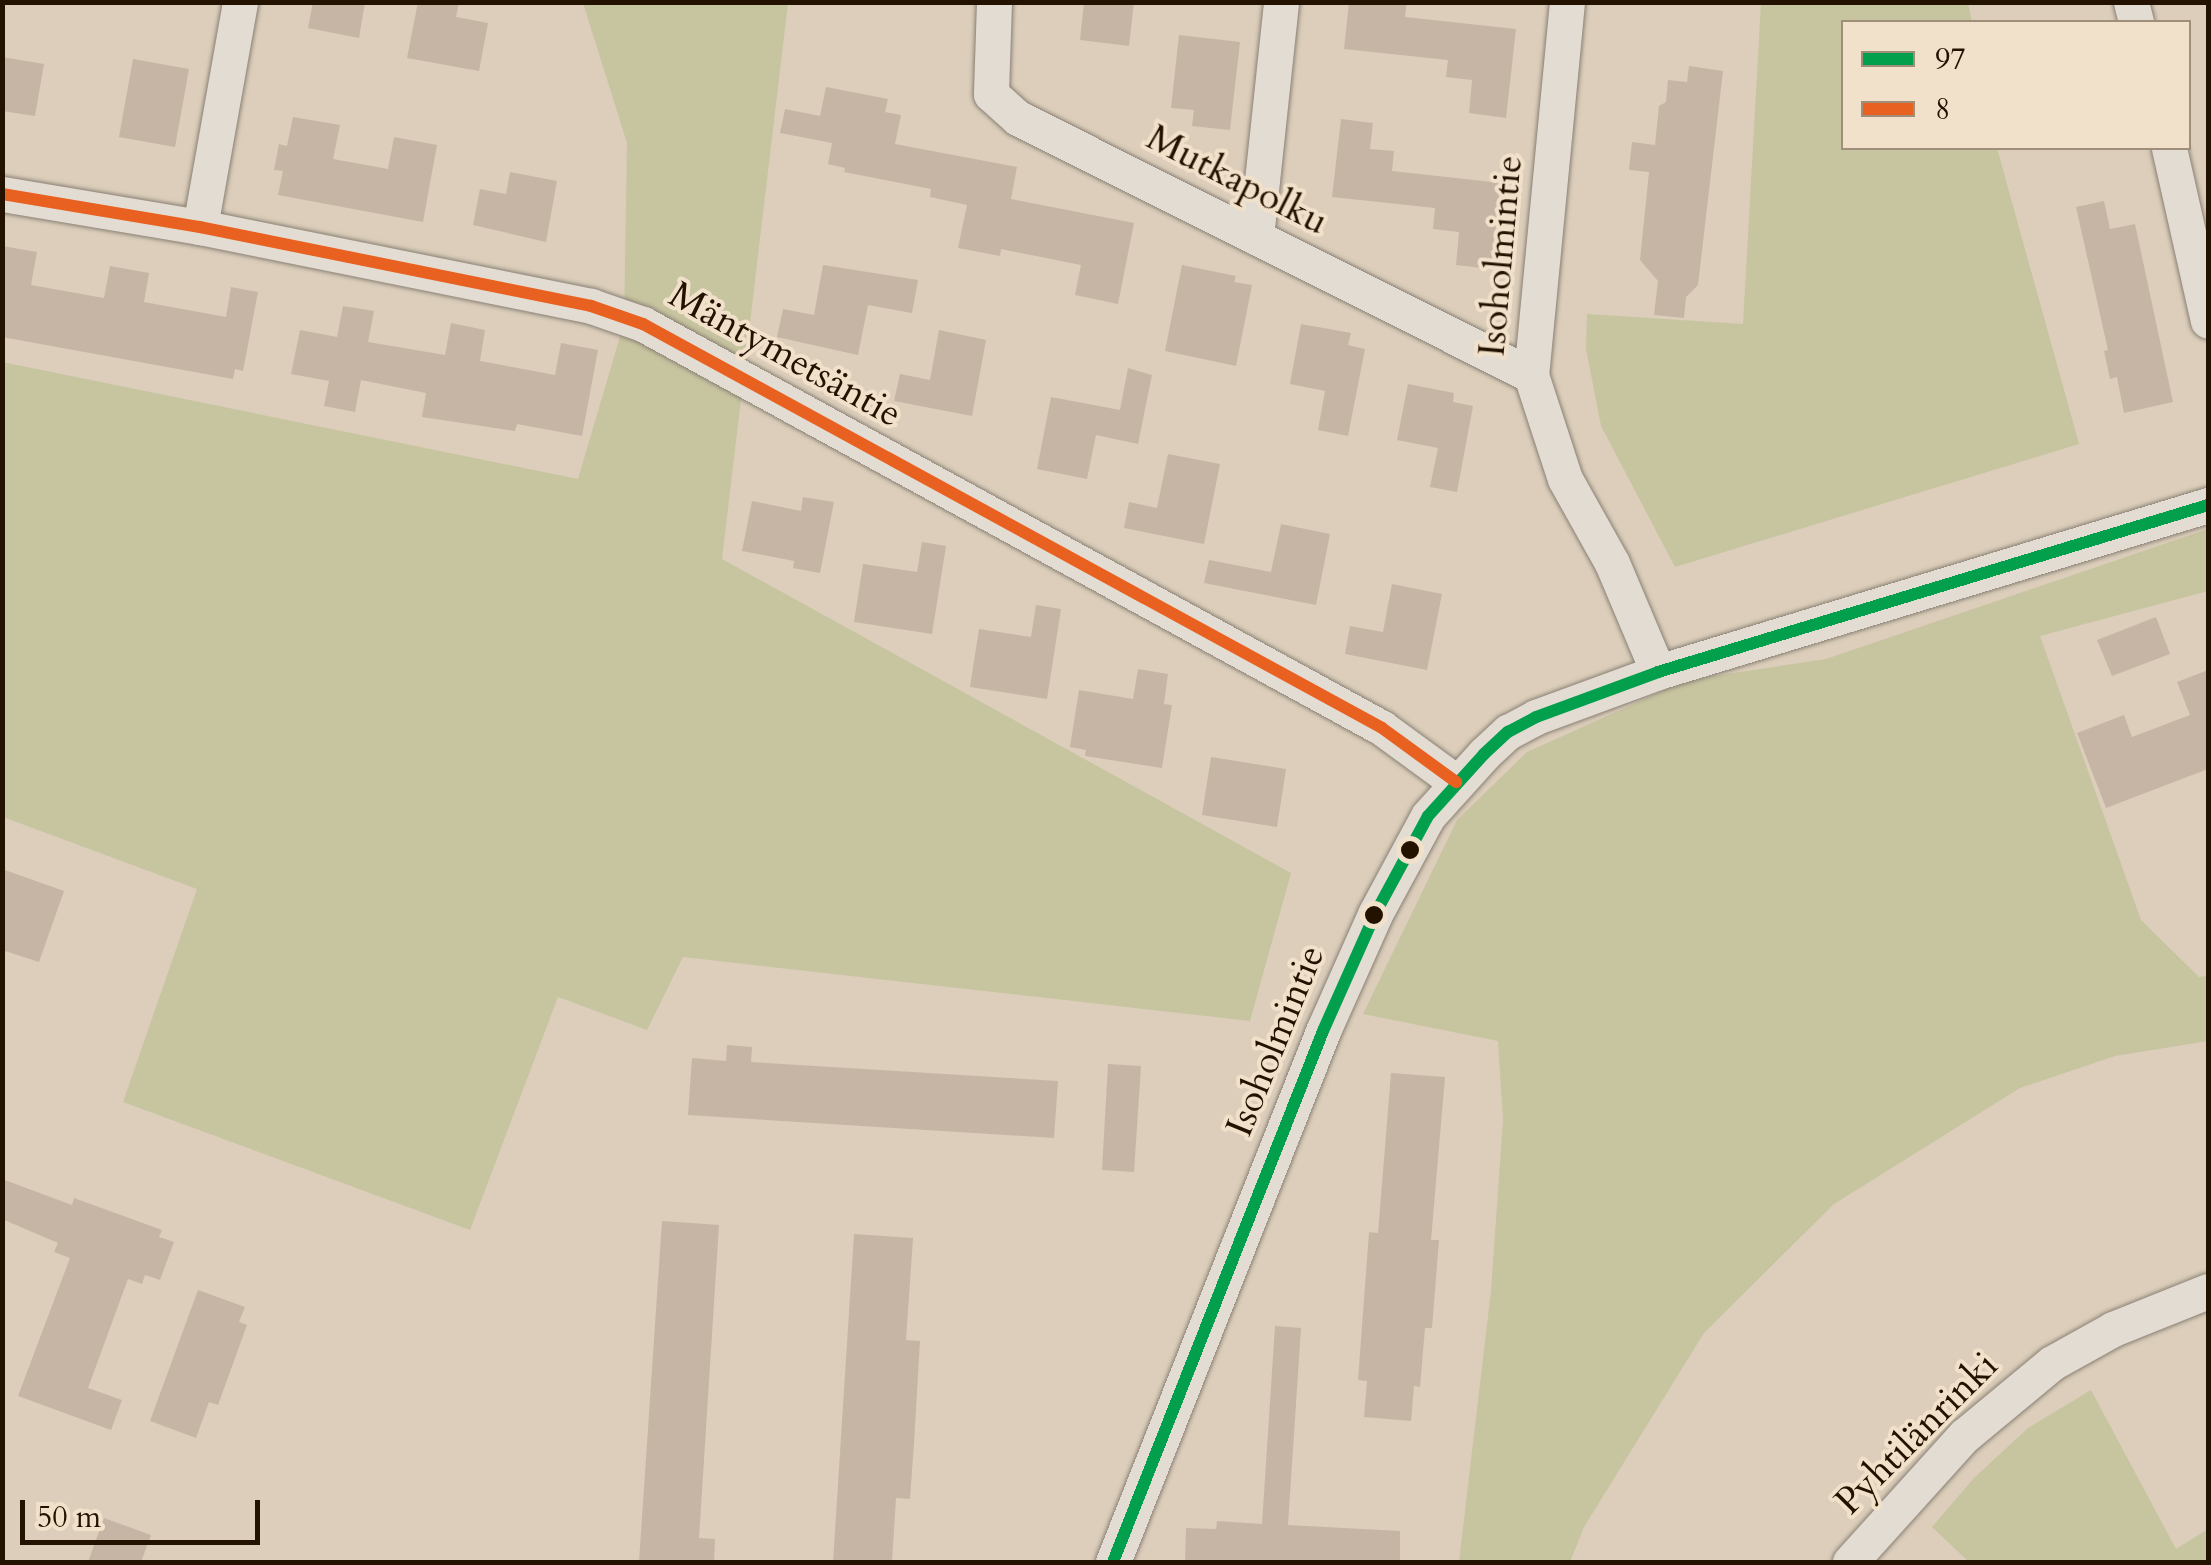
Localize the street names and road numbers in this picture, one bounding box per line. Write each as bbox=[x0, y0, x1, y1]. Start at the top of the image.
street label: Mutkapolku bbox=[1139, 115, 1335, 245]
street label: Isoholmintie bbox=[1469, 154, 1533, 358]
street label: Mäntymetsäntie bbox=[661, 272, 909, 438]
street label: Isoholmintie bbox=[1217, 939, 1335, 1143]
street label: Pyhtilänrinki bbox=[1826, 1343, 2008, 1525]

